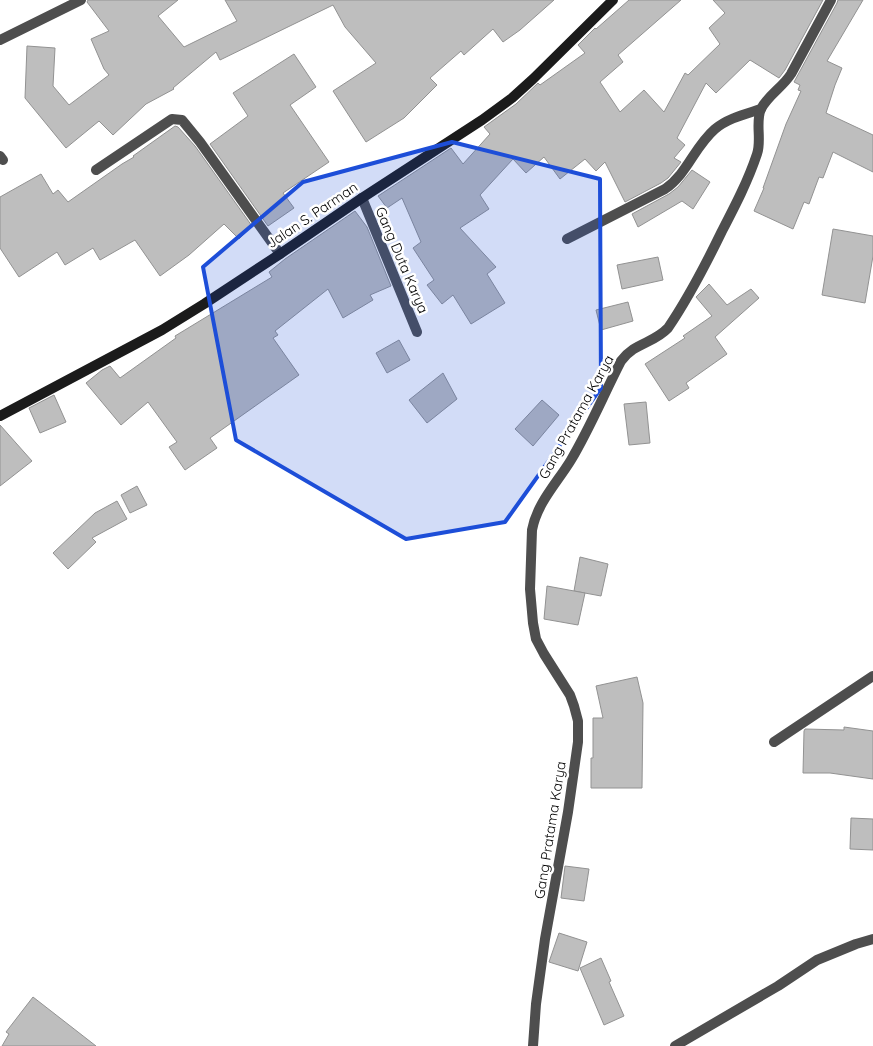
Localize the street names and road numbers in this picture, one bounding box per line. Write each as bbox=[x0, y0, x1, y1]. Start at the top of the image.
street label: Jalan S. Parman bbox=[263, 178, 361, 252]
street label: Gang Duta Karya bbox=[371, 204, 433, 316]
street label: Gang Pratama Karya bbox=[534, 352, 618, 482]
street label: Gang Pratama Karya bbox=[530, 760, 570, 900]

